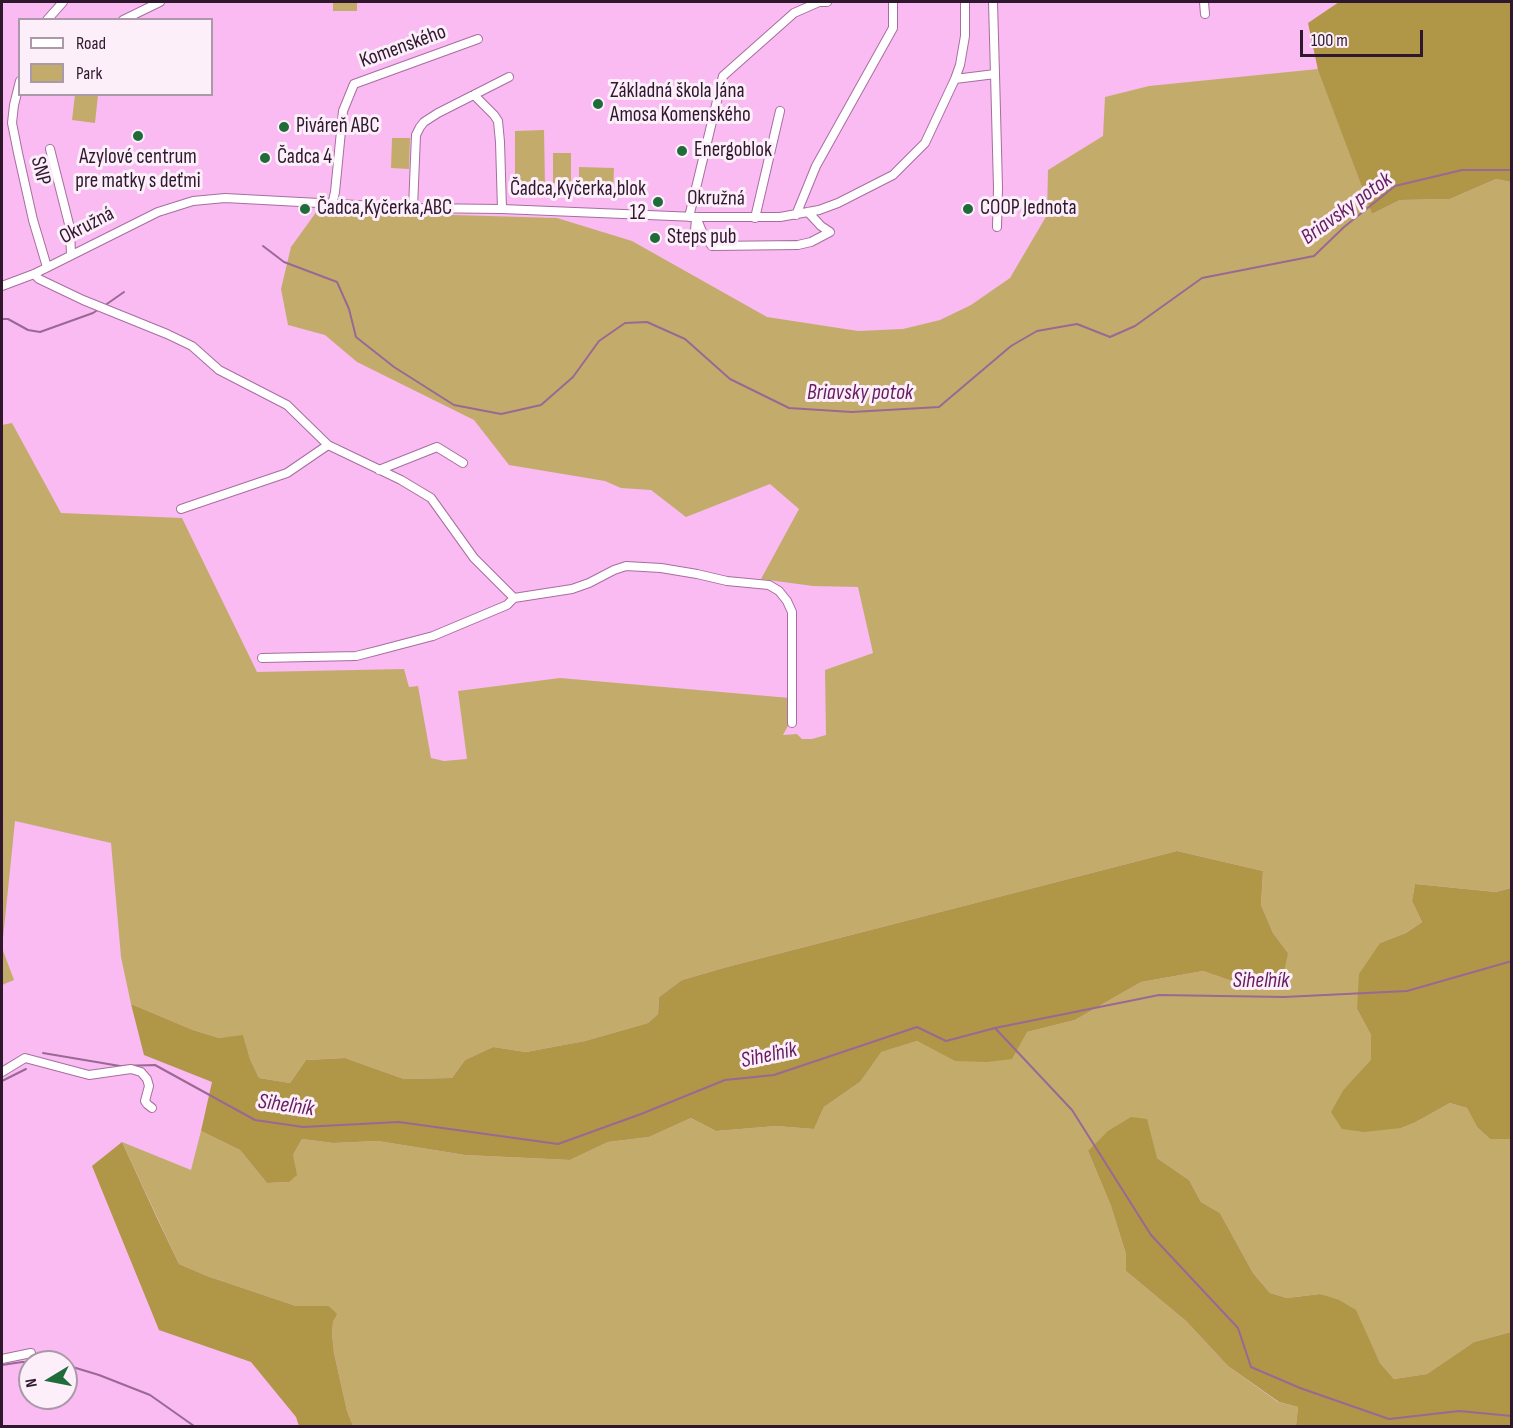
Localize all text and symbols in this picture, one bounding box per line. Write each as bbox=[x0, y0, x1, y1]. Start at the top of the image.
legend bbox=[18, 18, 213, 96]
scale bar bbox=[1303, 18, 1426, 56]
street label: Komenského bbox=[356, 20, 450, 74]
text: 100 m bbox=[1311, 30, 1348, 51]
text: Road bbox=[76, 33, 106, 54]
text: Park bbox=[76, 63, 102, 84]
place label: Základná škola Jána Amosa Komenského bbox=[610, 79, 751, 129]
marker: Základná škola Jána Amosa Komenského bbox=[591, 97, 605, 111]
place label: Piváreň ABC bbox=[296, 114, 380, 140]
marker: Piváreň ABC bbox=[277, 120, 291, 134]
marker: Azylové centrum pre matky s deťmi bbox=[131, 129, 145, 143]
place label: Energoblok bbox=[694, 138, 772, 164]
marker: Energoblok bbox=[675, 144, 689, 158]
place label: Azylové centrum pre matky s deťmi bbox=[75, 145, 201, 195]
place label: Čadca 4 bbox=[277, 145, 332, 171]
marker: Čadca 4 bbox=[258, 151, 272, 165]
street label: SNP bbox=[24, 154, 56, 188]
water label: Briavsky potok bbox=[1296, 167, 1398, 251]
place label: Čadca,Kyčerka,blok 12 bbox=[510, 177, 646, 227]
street label: Okružná bbox=[687, 186, 745, 212]
marker: Čadca,Kyčerka,blok 12 bbox=[651, 195, 665, 209]
place label: Čadca,Kyčerka,ABC bbox=[317, 196, 452, 222]
place label: COOP Jednota bbox=[980, 196, 1077, 222]
street label: Okružná bbox=[56, 202, 118, 250]
marker: Čadca,Kyčerka,ABC bbox=[298, 202, 312, 216]
marker: COOP Jednota bbox=[961, 202, 975, 216]
place label: Steps pub bbox=[667, 225, 736, 251]
marker: Steps pub bbox=[648, 231, 662, 245]
water label: Briavsky potok bbox=[807, 380, 913, 406]
water label: Siheľník bbox=[1233, 968, 1289, 994]
water label: Siheľník bbox=[739, 1037, 799, 1075]
water label: Siheľník bbox=[256, 1089, 316, 1123]
north arrow bbox=[18, 1350, 78, 1410]
text: N bbox=[22, 1377, 42, 1389]

